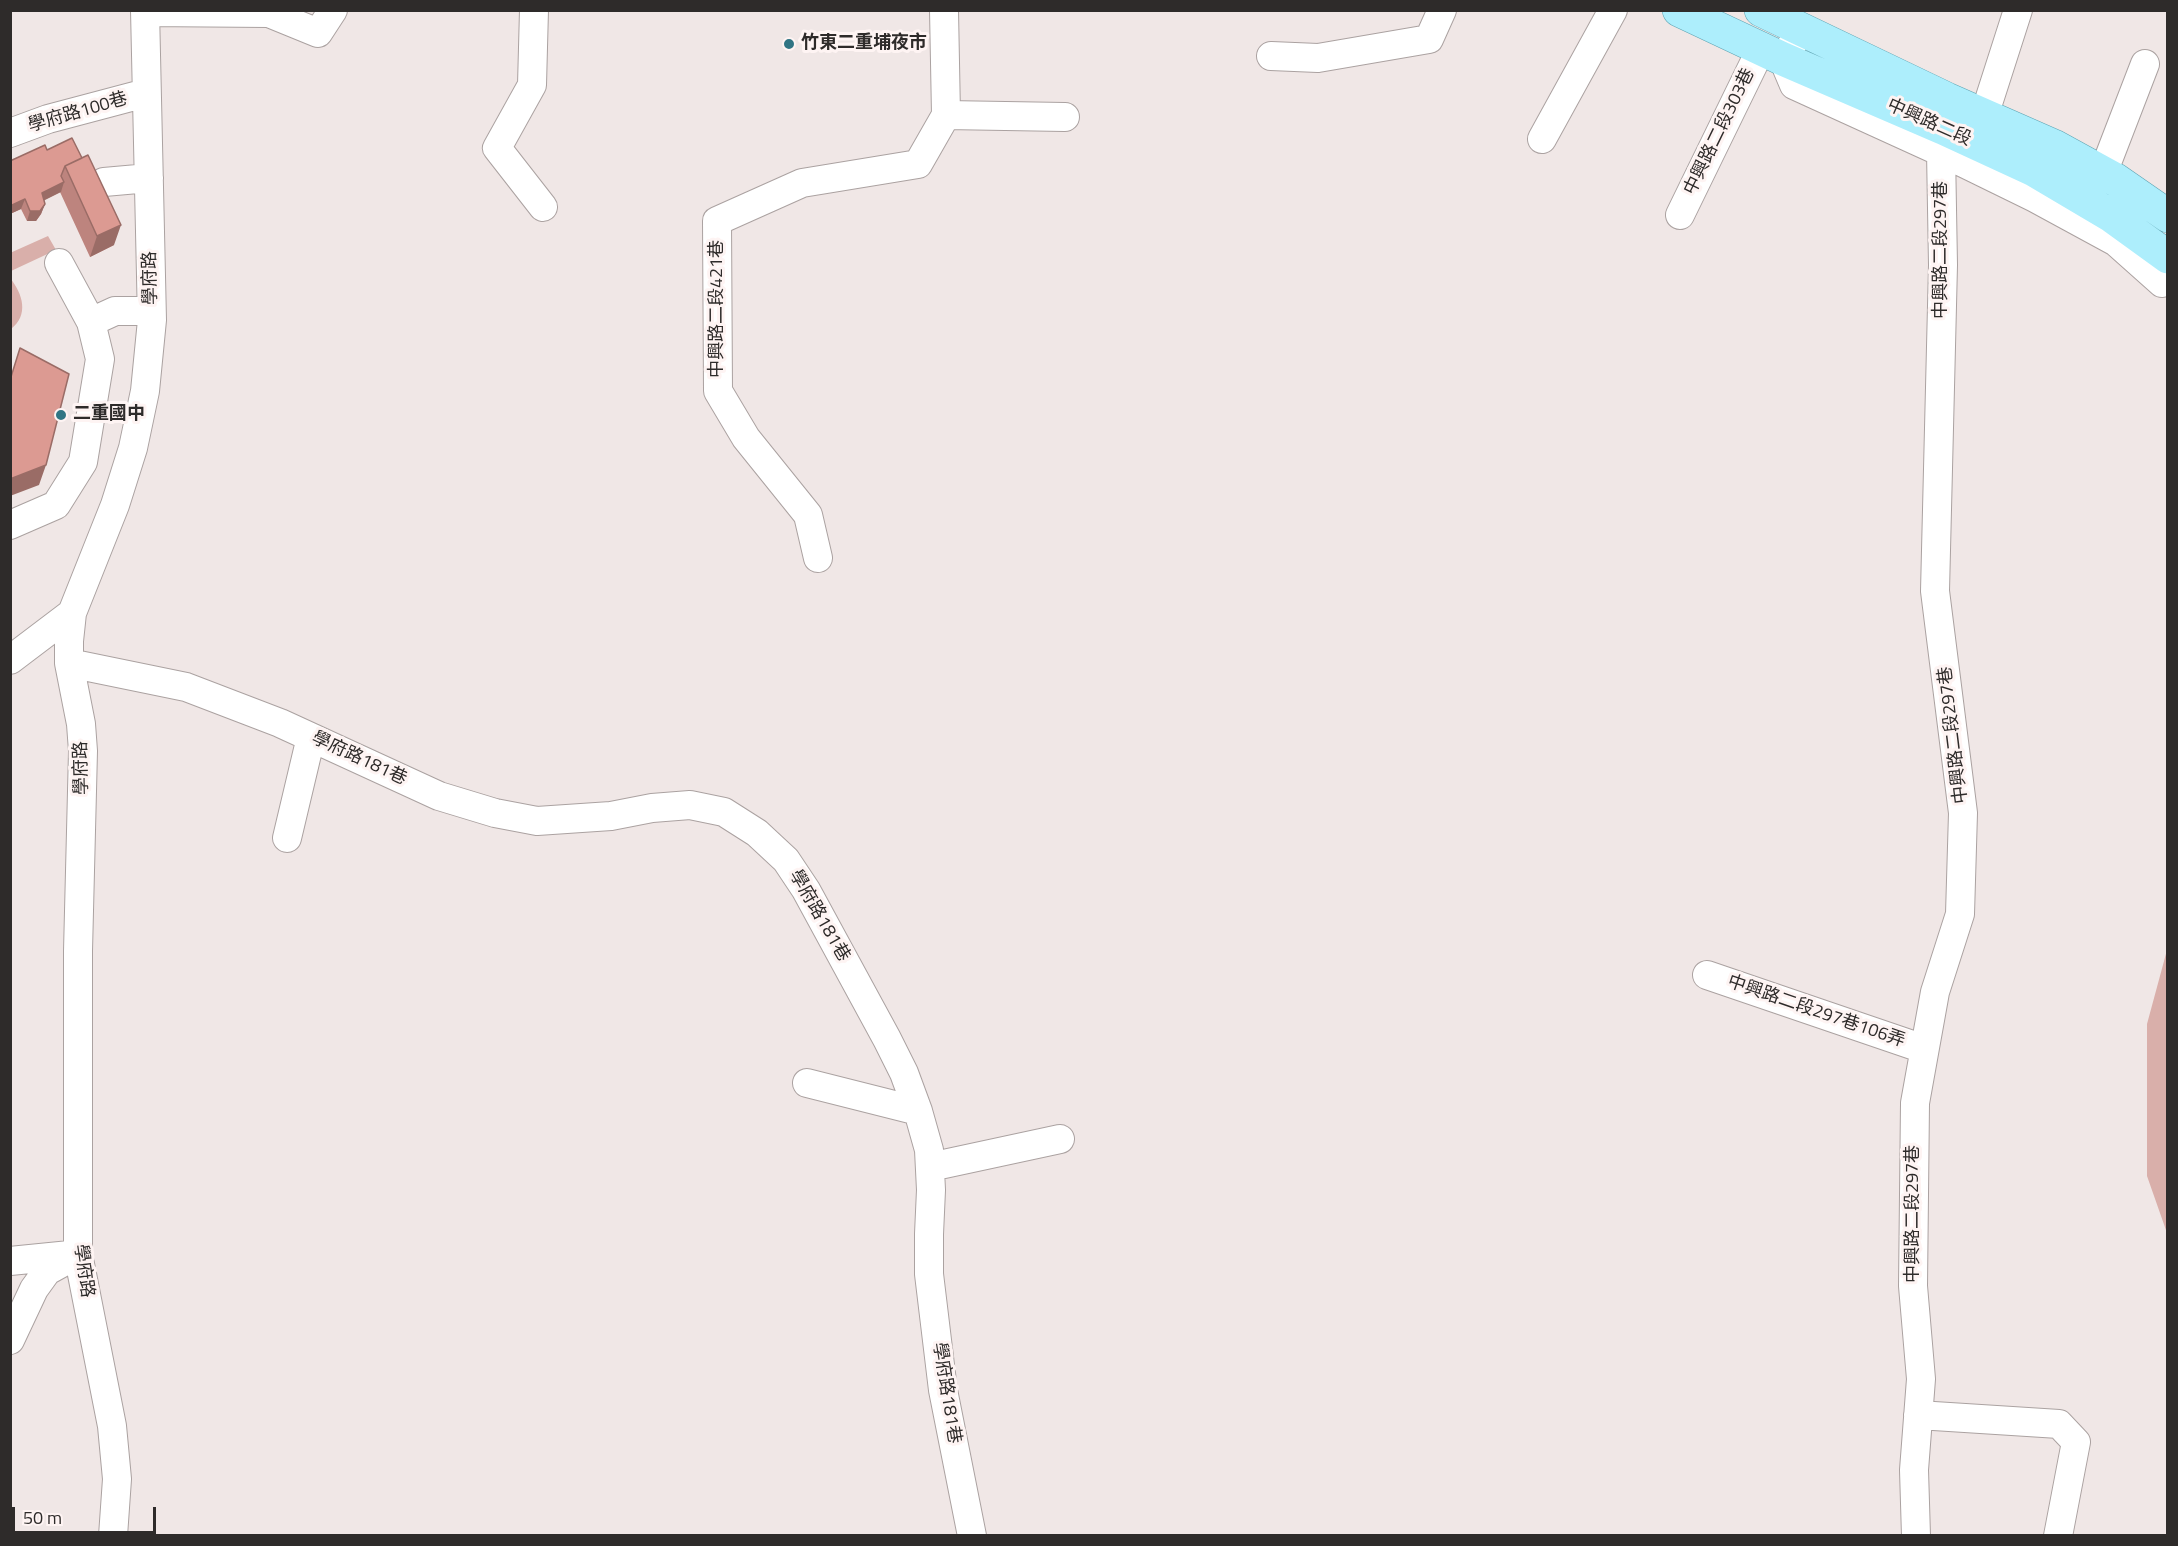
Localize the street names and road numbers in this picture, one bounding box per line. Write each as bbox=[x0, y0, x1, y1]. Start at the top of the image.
street label: 中興路二段303巷 bbox=[1680, 65, 1760, 199]
street label: 學府路100巷 bbox=[26, 89, 130, 137]
street label: 中興路二段 bbox=[1883, 95, 1975, 151]
street label: 中興路二段297巷 bbox=[1931, 181, 1953, 319]
street label: 中興路二段421巷 bbox=[707, 240, 729, 378]
street label: 學府路 bbox=[140, 251, 162, 305]
street label: 中興路二段297巷 bbox=[1935, 665, 1973, 805]
street label: 學府路181巷 bbox=[308, 728, 410, 790]
street label: 學府路 bbox=[71, 741, 93, 795]
street label: 學府路181巷 bbox=[784, 866, 854, 966]
street label: 中興路二段297巷106弄 bbox=[1724, 971, 1908, 1053]
street label: 中興路二段297巷 bbox=[1903, 1145, 1925, 1283]
street label: 學府路 bbox=[69, 1243, 97, 1299]
street label: 學府路181巷 bbox=[927, 1341, 965, 1445]

